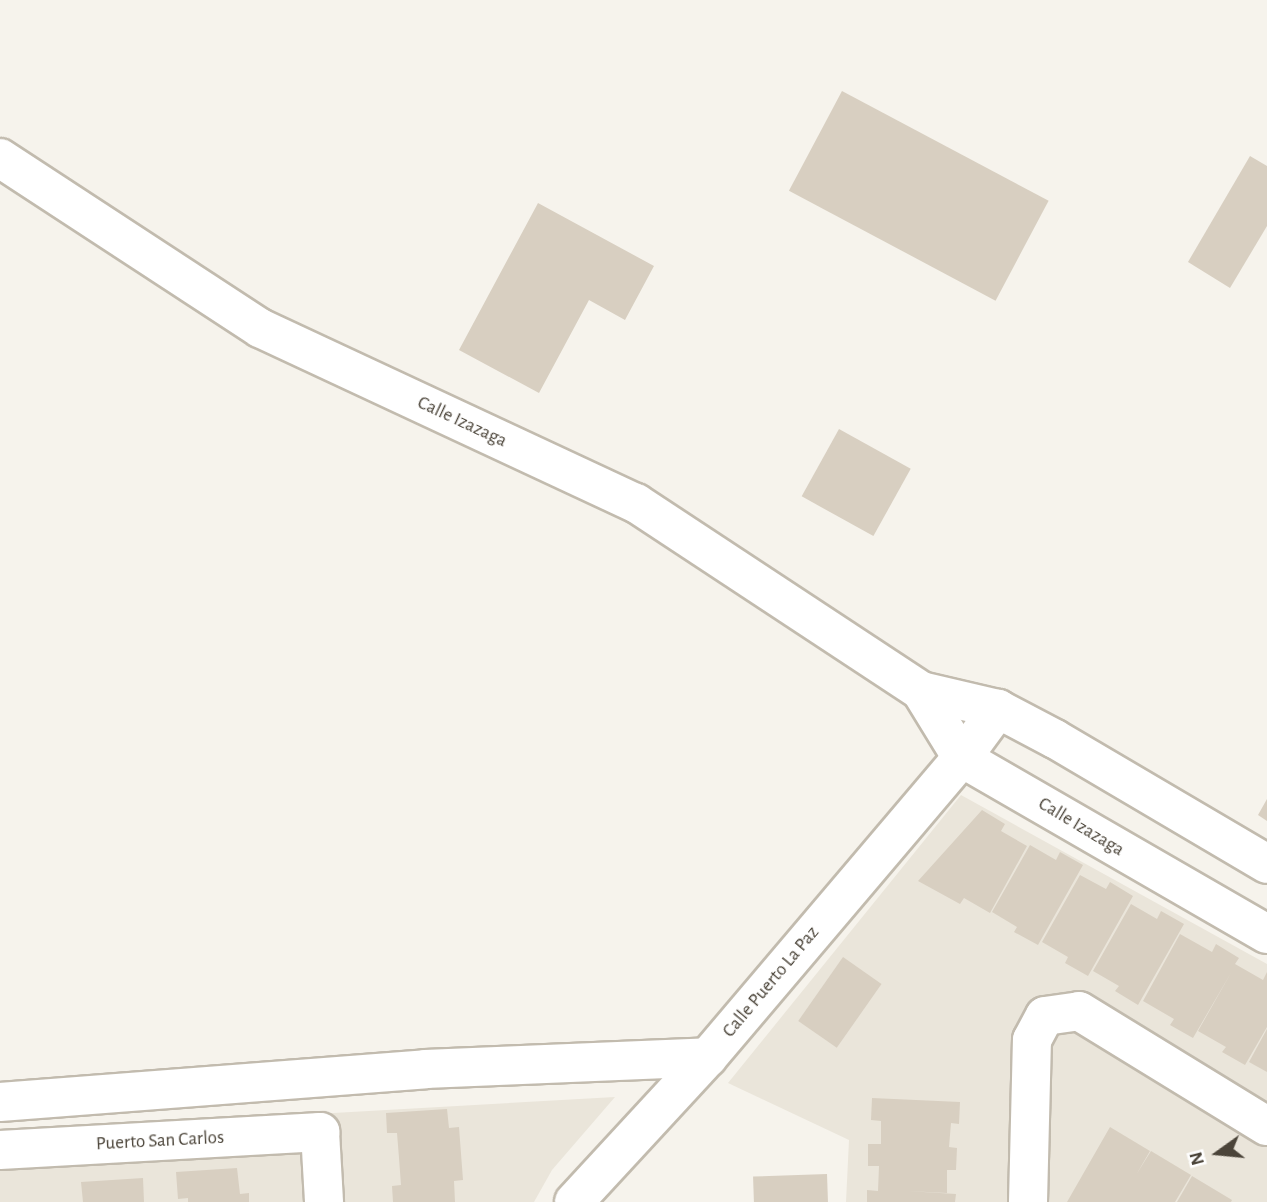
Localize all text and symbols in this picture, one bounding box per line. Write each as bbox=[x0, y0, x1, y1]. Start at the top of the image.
street label: Calle Izazaga bbox=[414, 391, 510, 453]
street label: Calle Izazaga bbox=[1034, 792, 1128, 862]
street label: Calle Puerto La Paz bbox=[718, 922, 824, 1042]
north arrow bbox=[1183, 1118, 1253, 1188]
street label: Puerto San Carlos bbox=[95, 1126, 225, 1156]
text: N bbox=[1186, 1150, 1208, 1167]

